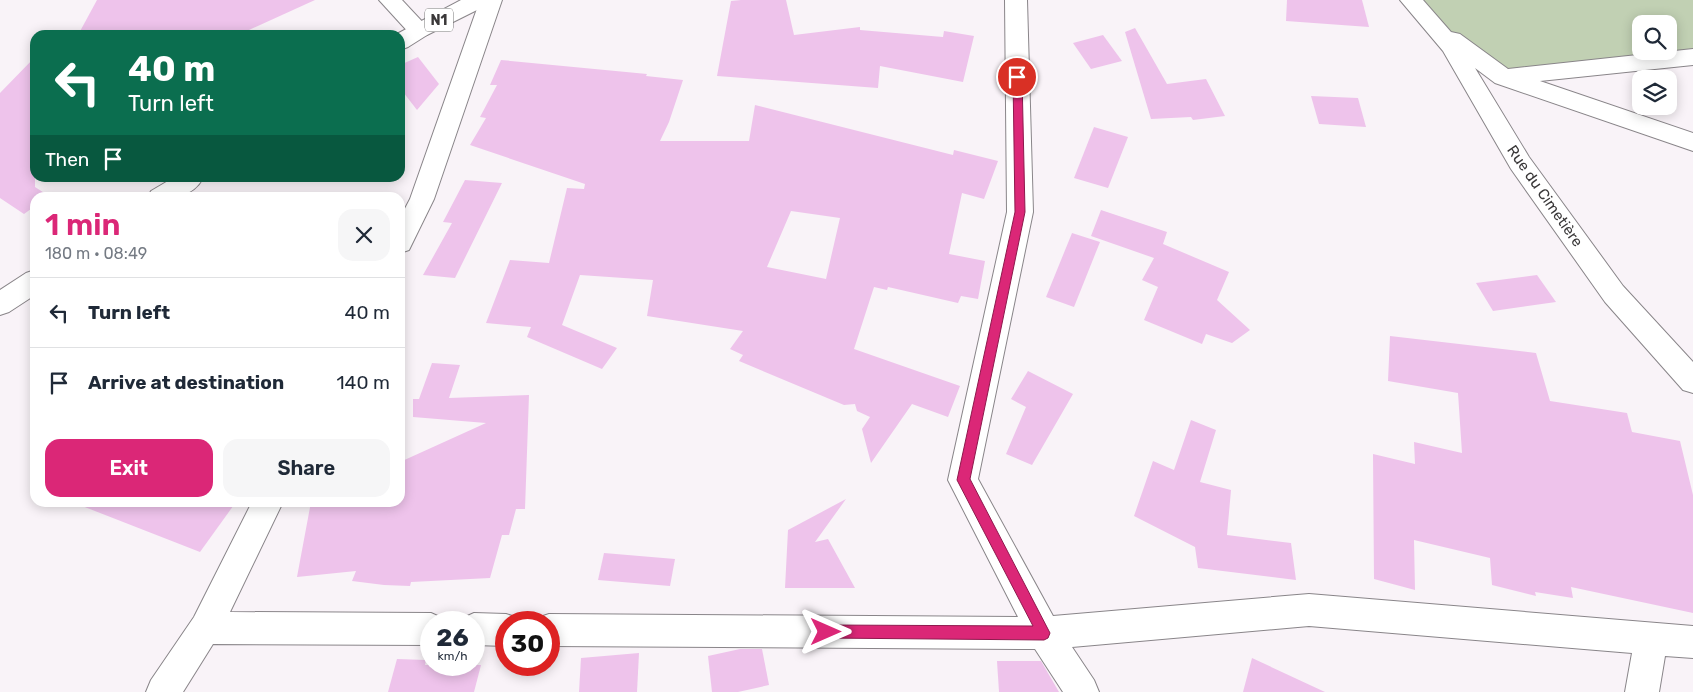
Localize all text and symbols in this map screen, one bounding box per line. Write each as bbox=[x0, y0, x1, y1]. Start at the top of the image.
road number: N1 bbox=[425, 8, 453, 32]
map controls bbox=[1632, 15, 1677, 115]
button: search bbox=[1632, 15, 1677, 60]
text: 40 m bbox=[128, 48, 215, 90]
icon: left bbox=[45, 50, 110, 115]
pin bbox=[996, 56, 1038, 98]
icon: arrive bbox=[1003, 63, 1031, 91]
button: layers bbox=[1632, 70, 1677, 115]
text: Turn left bbox=[128, 90, 214, 117]
street label: Rue du Cimetière bbox=[1503, 142, 1587, 250]
icon: arrive bbox=[99, 145, 127, 173]
text: Then bbox=[45, 148, 89, 171]
text: 1 min bbox=[45, 207, 120, 243]
button: close bbox=[338, 209, 390, 261]
text: 180 m · 08:49 bbox=[45, 244, 147, 263]
icon: left bbox=[45, 299, 73, 327]
text: Turn left bbox=[88, 301, 170, 324]
text: 40 m bbox=[345, 301, 390, 324]
icon: arrive bbox=[45, 369, 73, 397]
text: Arrive at destination bbox=[88, 371, 284, 394]
text: 140 m bbox=[336, 371, 390, 394]
button: Exit bbox=[45, 439, 213, 497]
button: Share bbox=[223, 439, 390, 497]
position arrow bbox=[799, 605, 851, 657]
speed limit sign: 30 bbox=[495, 611, 560, 676]
text: 26 bbox=[436, 623, 469, 652]
text: km/h bbox=[438, 649, 467, 663]

